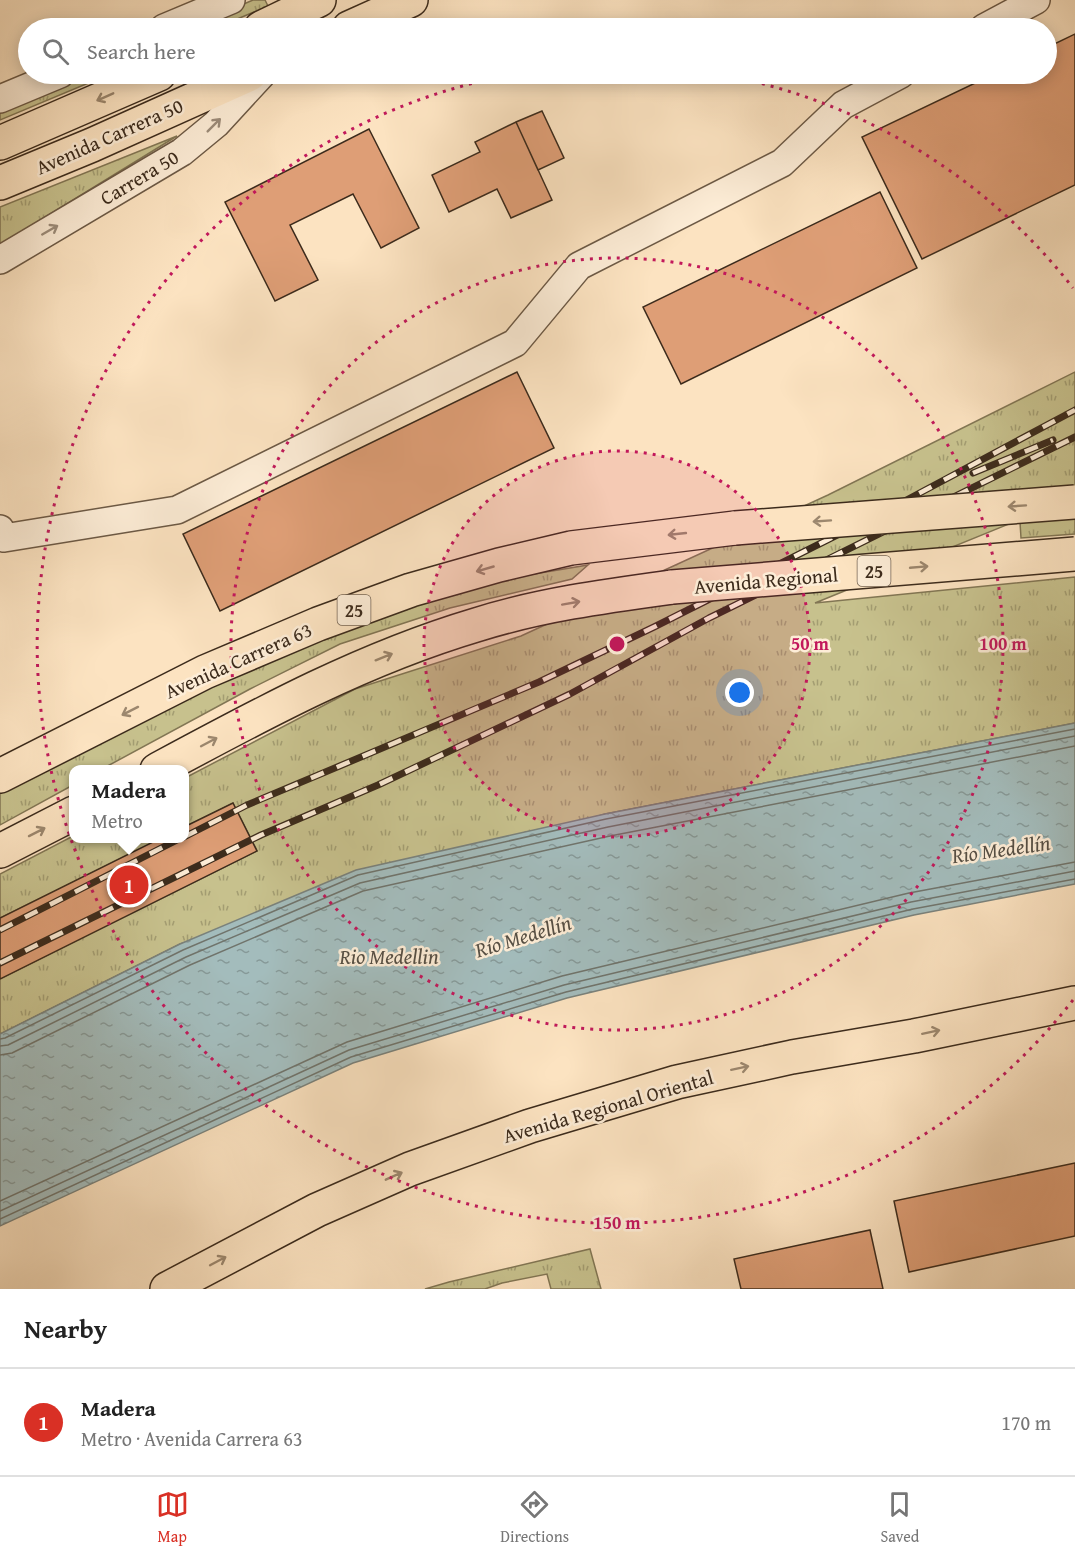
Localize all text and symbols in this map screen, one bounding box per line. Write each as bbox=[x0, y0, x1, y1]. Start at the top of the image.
search box bbox=[18, 18, 1057, 84]
icon: search bbox=[39, 35, 72, 68]
text: Search here bbox=[87, 35, 196, 67]
one-way arrow bbox=[97, 92, 115, 103]
street label: Avenida Carrera 50 bbox=[32, 93, 186, 179]
one-way arrow bbox=[207, 118, 222, 132]
street label: Carrera 50 bbox=[96, 144, 182, 210]
one-way arrow bbox=[41, 224, 58, 236]
one-way arrow bbox=[1007, 501, 1027, 512]
one-way arrow bbox=[813, 516, 833, 527]
one-way arrow bbox=[667, 529, 687, 540]
road number: 25 bbox=[858, 556, 890, 586]
street label: Avenida Regional bbox=[693, 559, 840, 601]
one-way arrow bbox=[908, 561, 928, 572]
one-way arrow bbox=[476, 564, 495, 575]
road number: 25 bbox=[338, 595, 370, 625]
one-way arrow bbox=[561, 597, 580, 608]
street label: Avenida Carrera 63 bbox=[160, 615, 316, 705]
text: 50 m bbox=[791, 630, 830, 657]
text: 100 m bbox=[979, 630, 1027, 657]
centre of rings bbox=[607, 634, 627, 654]
one-way arrow bbox=[375, 651, 393, 662]
your location bbox=[725, 678, 754, 707]
one-way arrow bbox=[121, 706, 139, 717]
one-way arrow bbox=[200, 736, 217, 748]
popup bbox=[69, 765, 189, 843]
text: Madera bbox=[92, 774, 166, 806]
text: Metro bbox=[92, 806, 143, 835]
one-way arrow bbox=[27, 826, 45, 838]
water label: Río Medellín bbox=[949, 827, 1053, 871]
pin: 1 bbox=[110, 862, 148, 908]
water label: Río Medellín bbox=[470, 907, 575, 966]
water label: Rio Medellin bbox=[338, 941, 439, 972]
one-way arrow bbox=[922, 1026, 941, 1038]
street label: Avenida Regional Oriental bbox=[499, 1062, 717, 1150]
one-way arrow bbox=[729, 1062, 749, 1073]
one-way arrow bbox=[384, 1170, 402, 1181]
text: 150 m bbox=[593, 1209, 641, 1236]
one-way arrow bbox=[209, 1255, 227, 1267]
text: Nearby bbox=[24, 1309, 107, 1348]
text: Madera bbox=[81, 1392, 156, 1424]
text: 1 bbox=[38, 1408, 49, 1437]
text: 170 m bbox=[1001, 1408, 1051, 1437]
text: Metro · Avenida Carrera 63 bbox=[81, 1424, 303, 1453]
tab: Map bbox=[156, 1488, 189, 1548]
tab: Directions bbox=[500, 1488, 569, 1548]
tab: Saved bbox=[880, 1488, 919, 1548]

